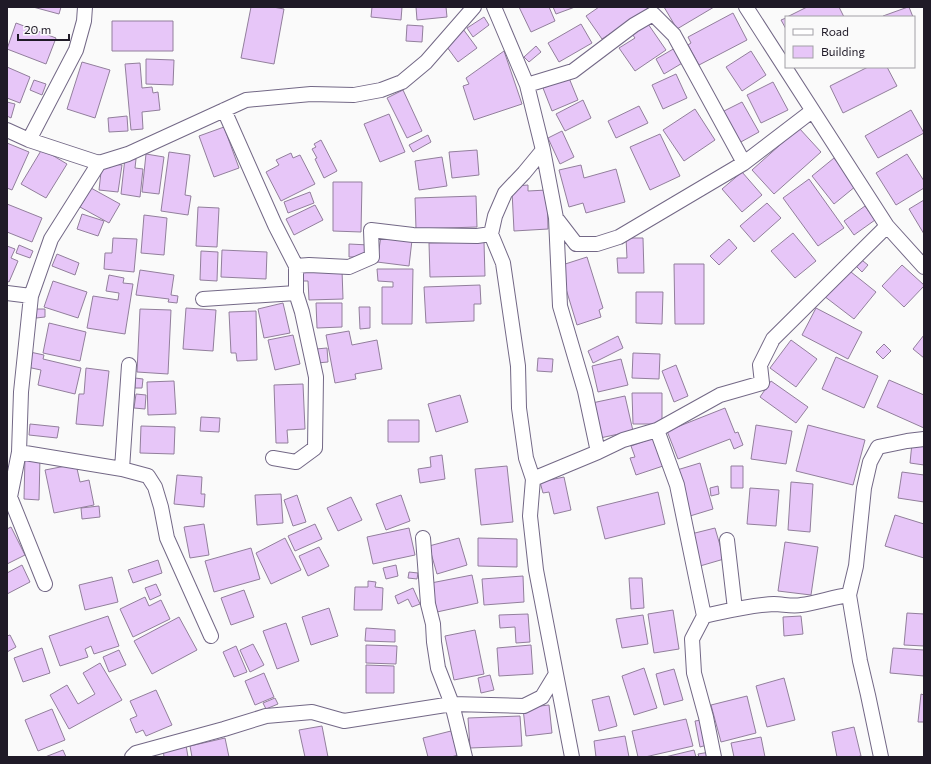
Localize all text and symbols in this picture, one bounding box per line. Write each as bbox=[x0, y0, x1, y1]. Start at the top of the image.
scale bar bbox=[18, 16, 69, 42]
legend bbox=[785, 16, 915, 68]
text: 20 m bbox=[24, 22, 51, 36]
text: Road bbox=[821, 24, 849, 38]
text: Building bbox=[821, 44, 865, 58]

